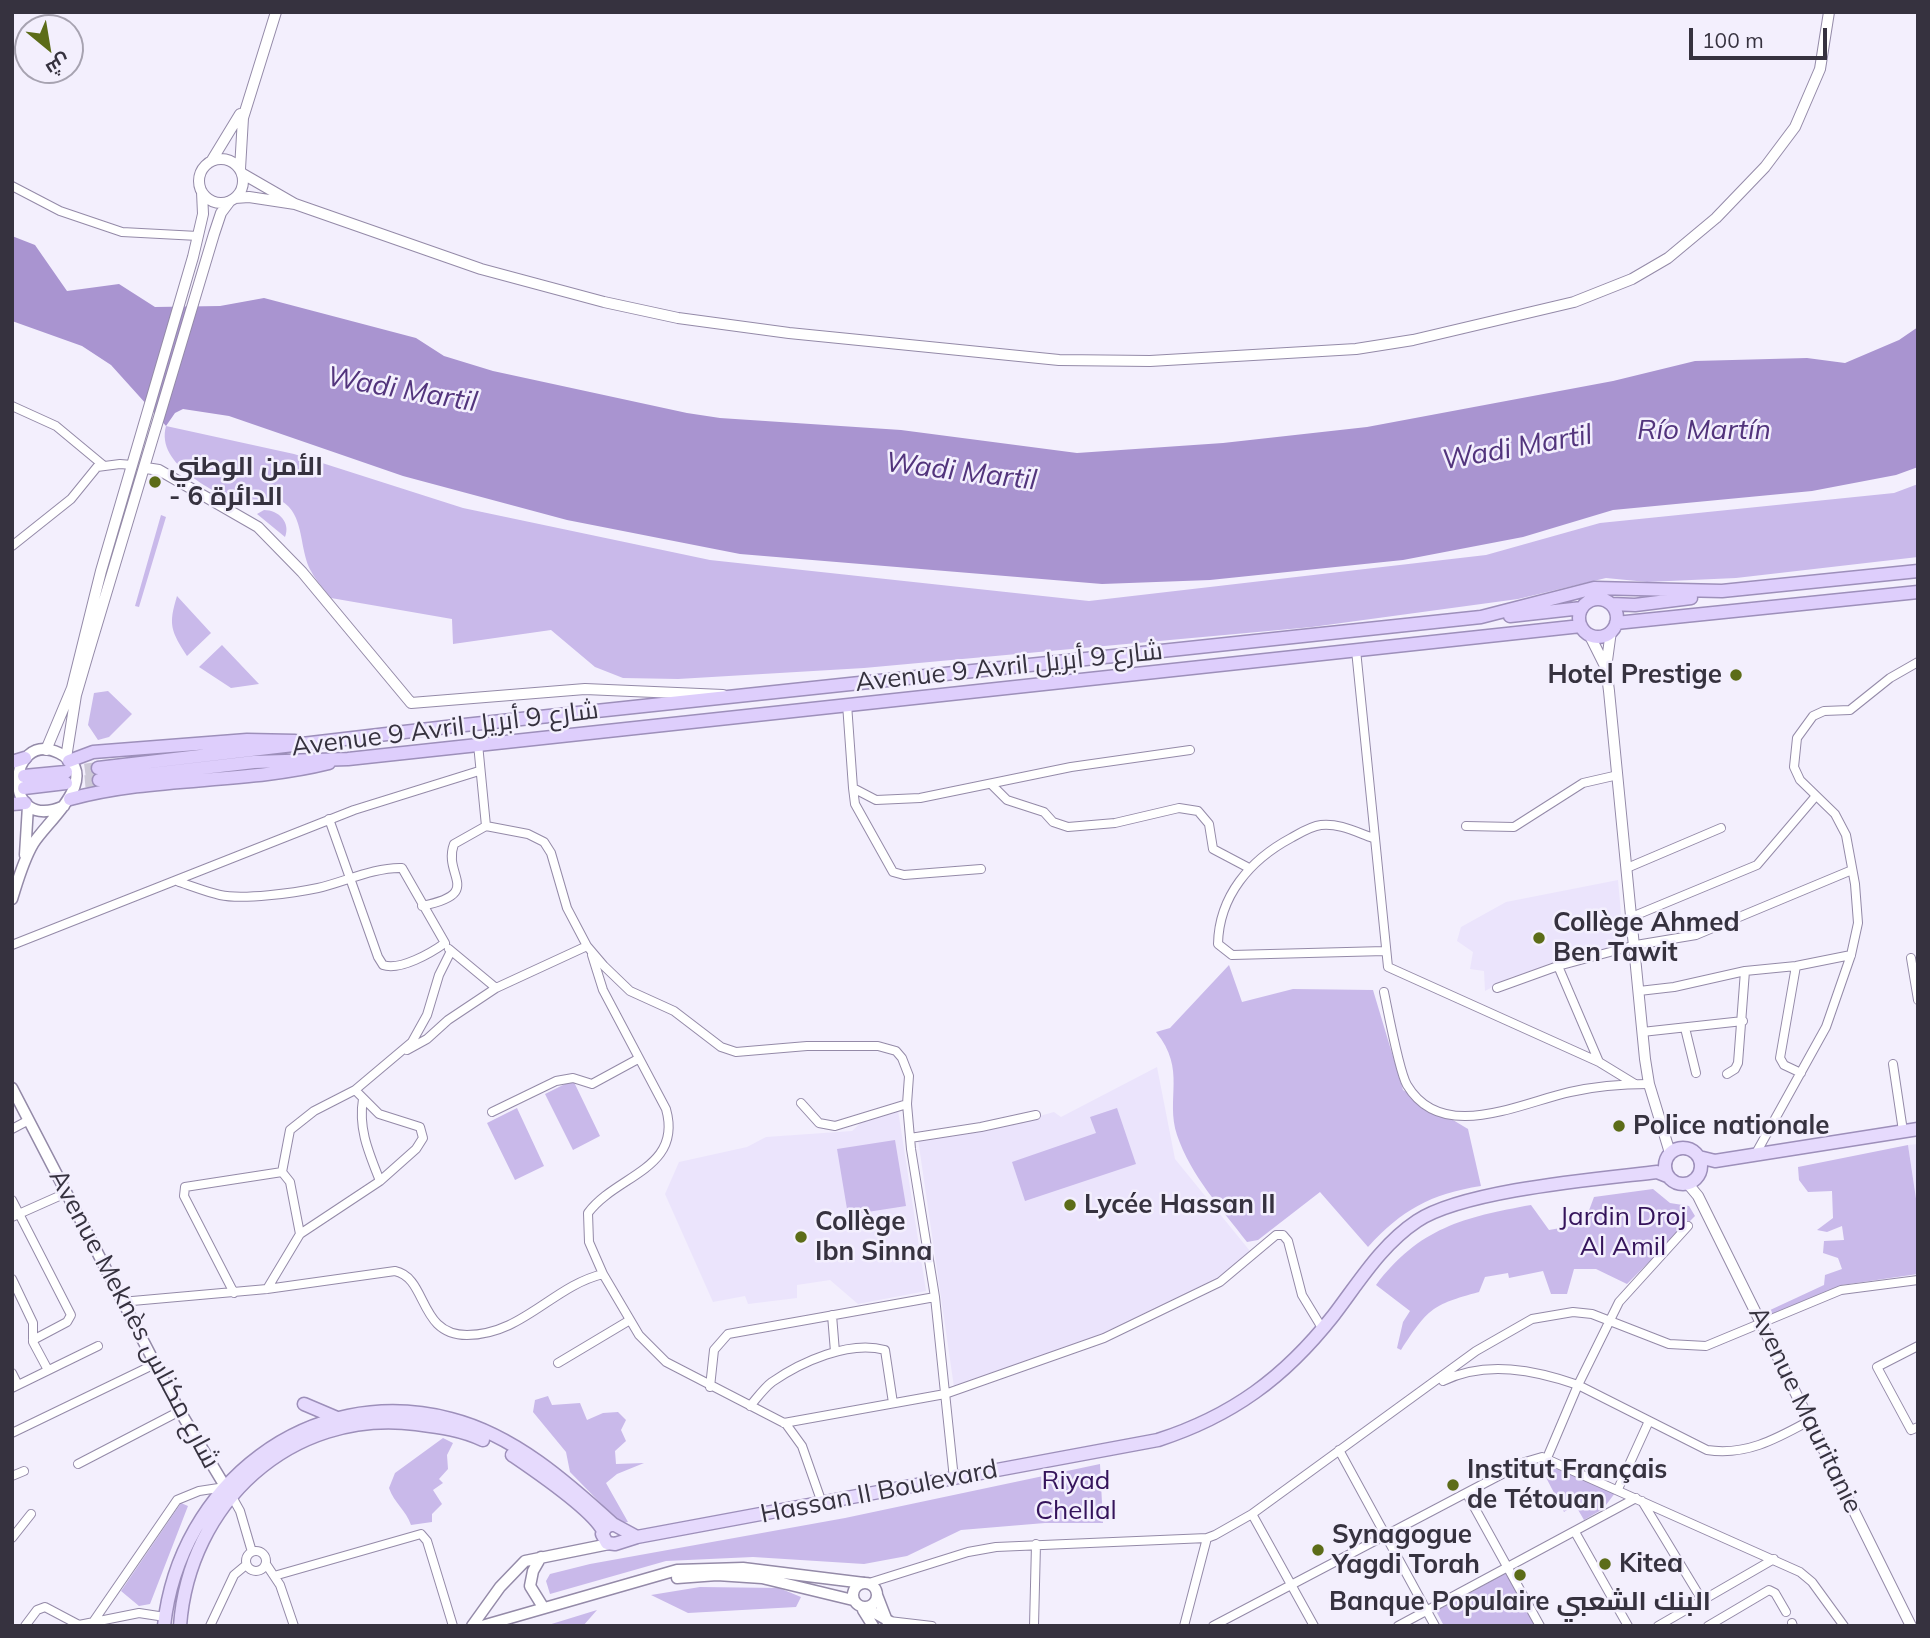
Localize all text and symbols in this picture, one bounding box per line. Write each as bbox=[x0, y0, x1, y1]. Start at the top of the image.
north arrow bbox=[14, 14, 84, 84]
scale bar bbox=[1692, 14, 1830, 58]
text: 100 m bbox=[1702, 27, 1764, 53]
text: ش bbox=[42, 49, 75, 82]
water label: Wadi Martil bbox=[324, 360, 480, 420]
water label: Río Martín bbox=[1637, 414, 1771, 448]
water label: Wadi Martil bbox=[1439, 418, 1595, 478]
water label: Wadi Martil bbox=[884, 446, 1038, 498]
place label: الأمن الوطني - الدائرة 6 bbox=[169, 451, 323, 512]
marker: الأمن الوطني - الدائرة 6 bbox=[147, 474, 163, 490]
street label: Avenue 9 Avril شارع 9 أبريل bbox=[854, 635, 1164, 699]
place label: Hotel Prestige bbox=[1547, 659, 1722, 691]
marker: Hotel Prestige bbox=[1728, 667, 1744, 683]
street label: Avenue 9 Avril شارع 9 أبريل bbox=[290, 695, 600, 763]
place label: Collège Ahmed Ben Tawit bbox=[1553, 907, 1740, 968]
marker: Collège Ahmed Ben Tawit bbox=[1531, 930, 1547, 946]
place label: Police nationale bbox=[1633, 1110, 1830, 1142]
marker: Police nationale bbox=[1611, 1118, 1627, 1134]
street label: Avenue Meknès شارع مكناس bbox=[42, 1164, 226, 1474]
place label: Lycée Hassan II bbox=[1084, 1189, 1276, 1221]
marker: Lycée Hassan II bbox=[1062, 1197, 1078, 1213]
park label: Jardin Droj Al Amil bbox=[1560, 1201, 1686, 1262]
place label: Collège Ibn Sinna bbox=[815, 1206, 932, 1268]
marker: Collège Ibn Sinna bbox=[793, 1229, 809, 1245]
street label: Avenue Mauritanie bbox=[1741, 1302, 1869, 1518]
street label: Hassan II Boulevard bbox=[758, 1454, 1000, 1530]
place label: Institut Français de Tétouan bbox=[1467, 1454, 1667, 1516]
park label: Riyad Chellal bbox=[1035, 1465, 1117, 1526]
marker: Institut Français de Tétouan bbox=[1445, 1477, 1461, 1493]
place label: Synagogue Yagdi Torah bbox=[1332, 1519, 1480, 1580]
marker: Synagogue Yagdi Torah bbox=[1310, 1542, 1326, 1558]
place label: Kitea bbox=[1619, 1548, 1683, 1580]
marker: Kitea bbox=[1597, 1556, 1613, 1572]
marker: Banque Populaire البنك الشعبي bbox=[1512, 1567, 1528, 1583]
place label: Banque Populaire البنك الشعبي bbox=[1329, 1586, 1711, 1618]

